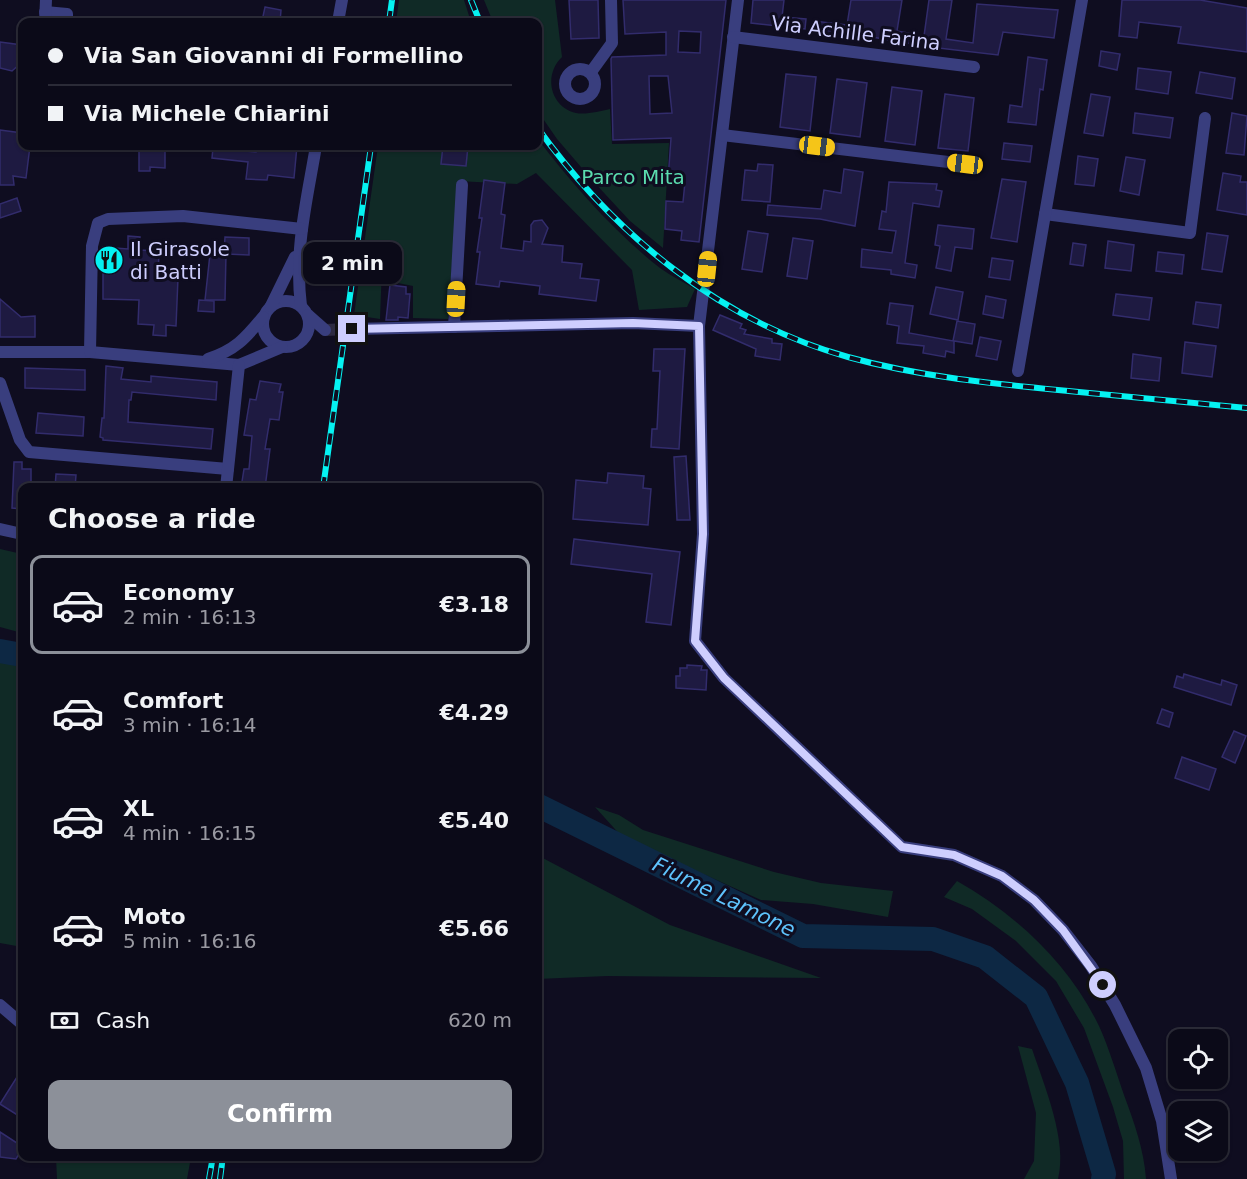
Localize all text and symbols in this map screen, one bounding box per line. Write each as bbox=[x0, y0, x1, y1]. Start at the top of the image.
street label: Via Achille Farina bbox=[770, 11, 942, 55]
text: Via San Giovanni di Formellino bbox=[84, 43, 463, 68]
text: Via Michele Chiarini bbox=[84, 101, 330, 126]
car bbox=[798, 135, 836, 157]
car bbox=[946, 153, 984, 175]
park label: Parco Mita bbox=[581, 165, 685, 189]
place label: Il Girasole di Batti bbox=[130, 237, 230, 284]
callout: 2 min bbox=[302, 242, 401, 284]
restaurant icon: Il Girasole di Batti bbox=[93, 244, 125, 276]
car bbox=[696, 250, 718, 288]
text: 2 min bbox=[321, 251, 384, 275]
car bbox=[446, 281, 466, 317]
route end bbox=[338, 315, 365, 342]
text: Choose a ride bbox=[48, 503, 256, 534]
icon: car bbox=[51, 578, 105, 632]
text: Economy bbox=[123, 580, 234, 605]
text: €3.18 bbox=[439, 592, 509, 617]
text: 2 min · 16:13 bbox=[123, 605, 257, 629]
icon: car bbox=[51, 686, 105, 740]
text: Comfort bbox=[123, 688, 223, 713]
text: €4.29 bbox=[439, 700, 509, 725]
text: 3 min · 16:14 bbox=[123, 713, 257, 737]
icon: car bbox=[51, 794, 105, 848]
text: XL bbox=[123, 796, 154, 821]
text: €5.40 bbox=[439, 808, 509, 833]
text: 4 min · 16:15 bbox=[123, 821, 257, 845]
water label: Fiume Lamone bbox=[649, 852, 799, 942]
icon: car bbox=[51, 902, 105, 956]
text: Moto bbox=[123, 904, 186, 929]
text: €5.66 bbox=[439, 916, 509, 941]
text: 5 min · 16:16 bbox=[123, 929, 257, 953]
route start bbox=[1089, 971, 1116, 998]
icon: cash bbox=[48, 1004, 81, 1037]
text: Cash bbox=[96, 1008, 150, 1033]
text: 620 m bbox=[448, 1008, 512, 1032]
map controls bbox=[1168, 1029, 1228, 1161]
button: locate bbox=[1168, 1029, 1228, 1089]
button: Confirm bbox=[48, 1080, 512, 1149]
button: layers bbox=[1168, 1101, 1228, 1161]

